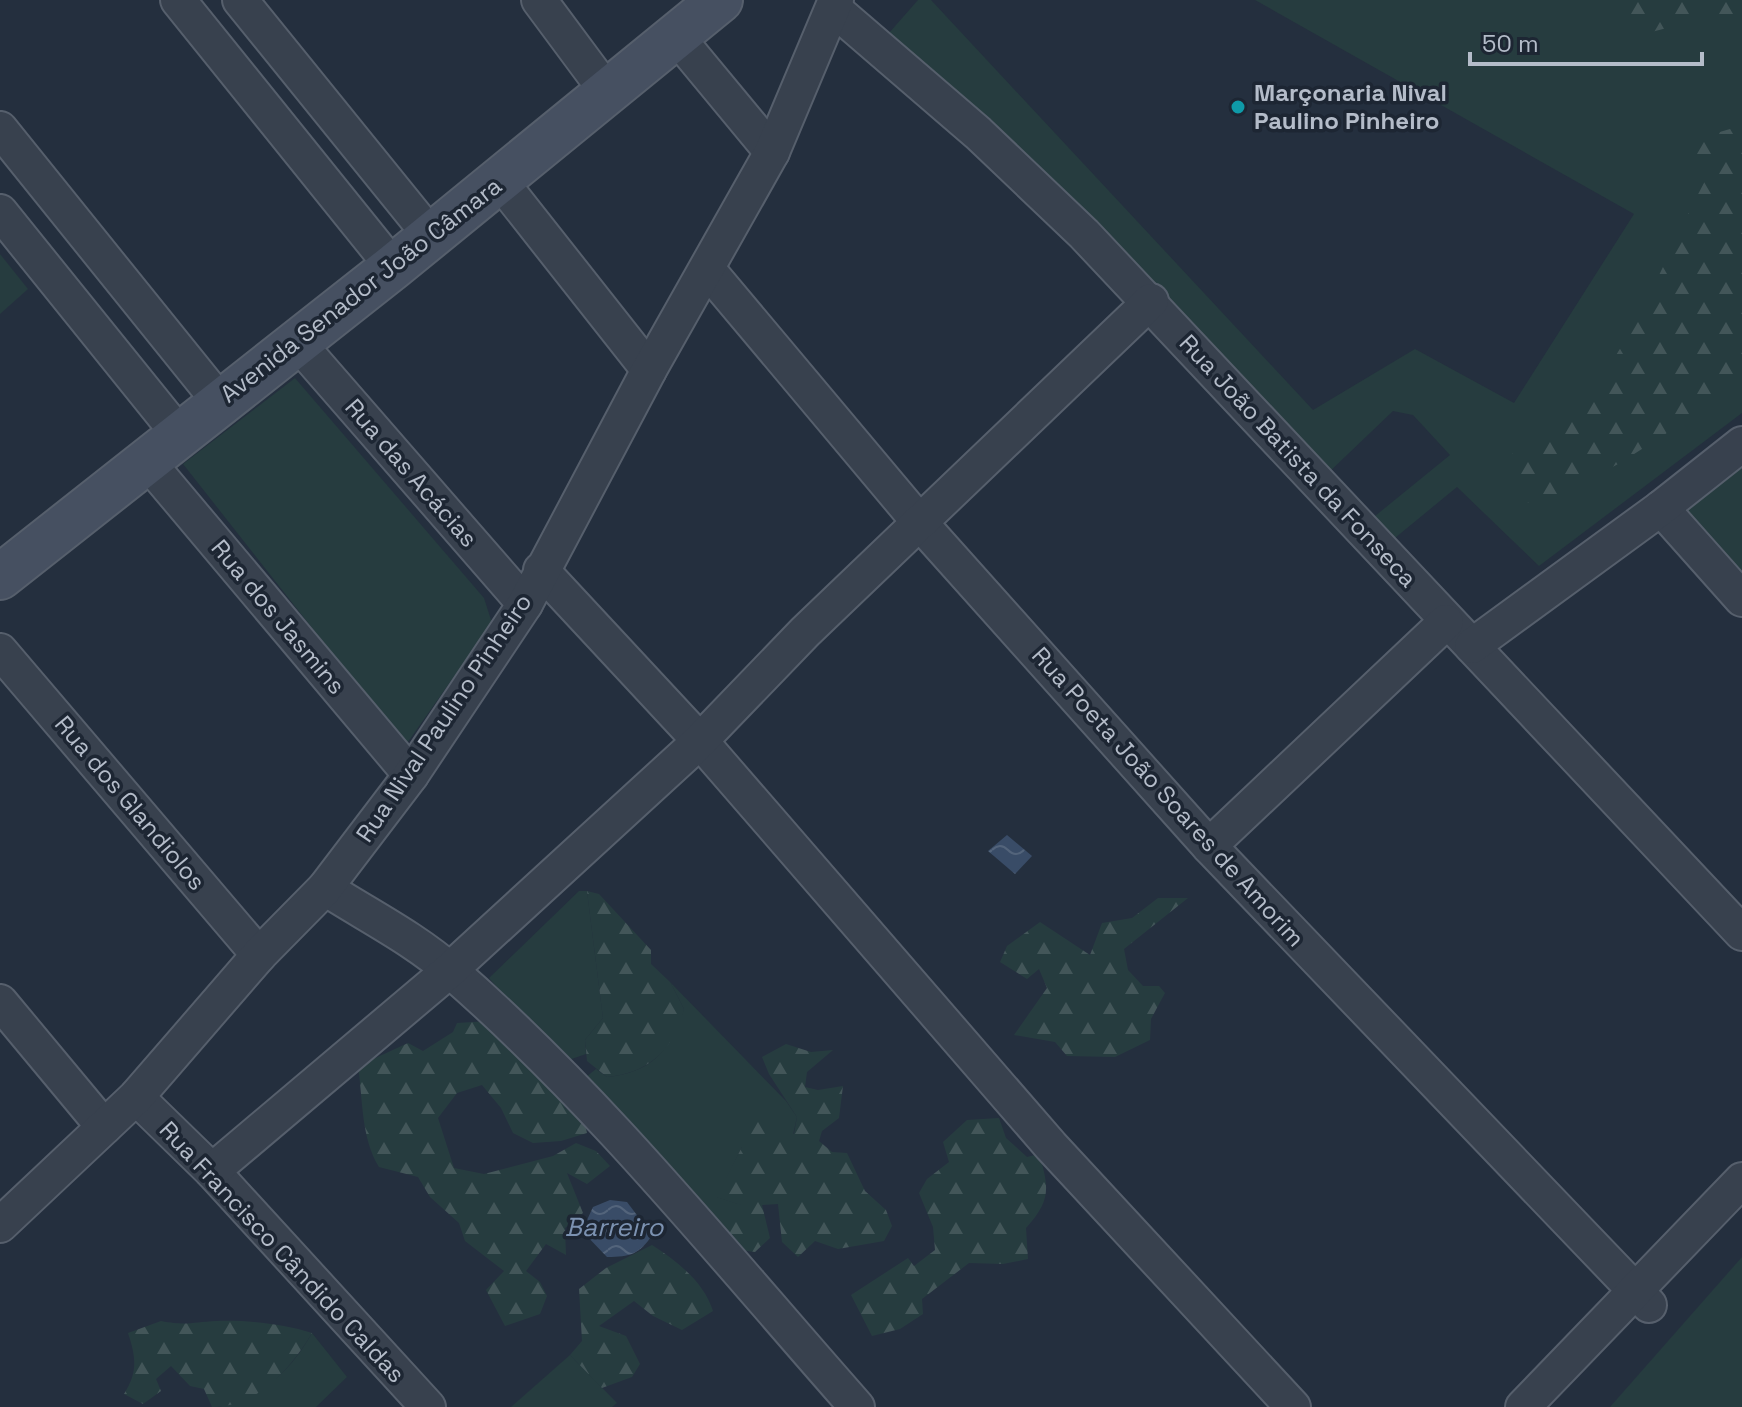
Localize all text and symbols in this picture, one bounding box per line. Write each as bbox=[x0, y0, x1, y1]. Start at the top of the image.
scale bar bbox=[1470, 16, 1702, 66]
text: 50 m bbox=[1482, 28, 1539, 59]
place label: Marçonaria Nival Paulino Pinheiro bbox=[1254, 77, 1447, 136]
marker: Marçonaria Nival Paulino Pinheiro bbox=[1229, 98, 1247, 116]
street label: Avenida Senador João Câmara bbox=[214, 170, 508, 409]
street label: Rua João Batista da Fonseca bbox=[1173, 328, 1424, 594]
street label: Rua das Acácias bbox=[338, 392, 484, 553]
street label: Rua dos Jasmins bbox=[205, 533, 352, 700]
street label: Rua Nival Paulino Pinheiro bbox=[349, 588, 538, 848]
street label: Rua Poeta João Soares de Amorim bbox=[1025, 640, 1311, 953]
street label: Rua dos Glandiolos bbox=[48, 709, 213, 896]
street label: Rua Francisco Cândido Caldas bbox=[153, 1114, 412, 1389]
water label: Barreiro bbox=[565, 1210, 664, 1244]

